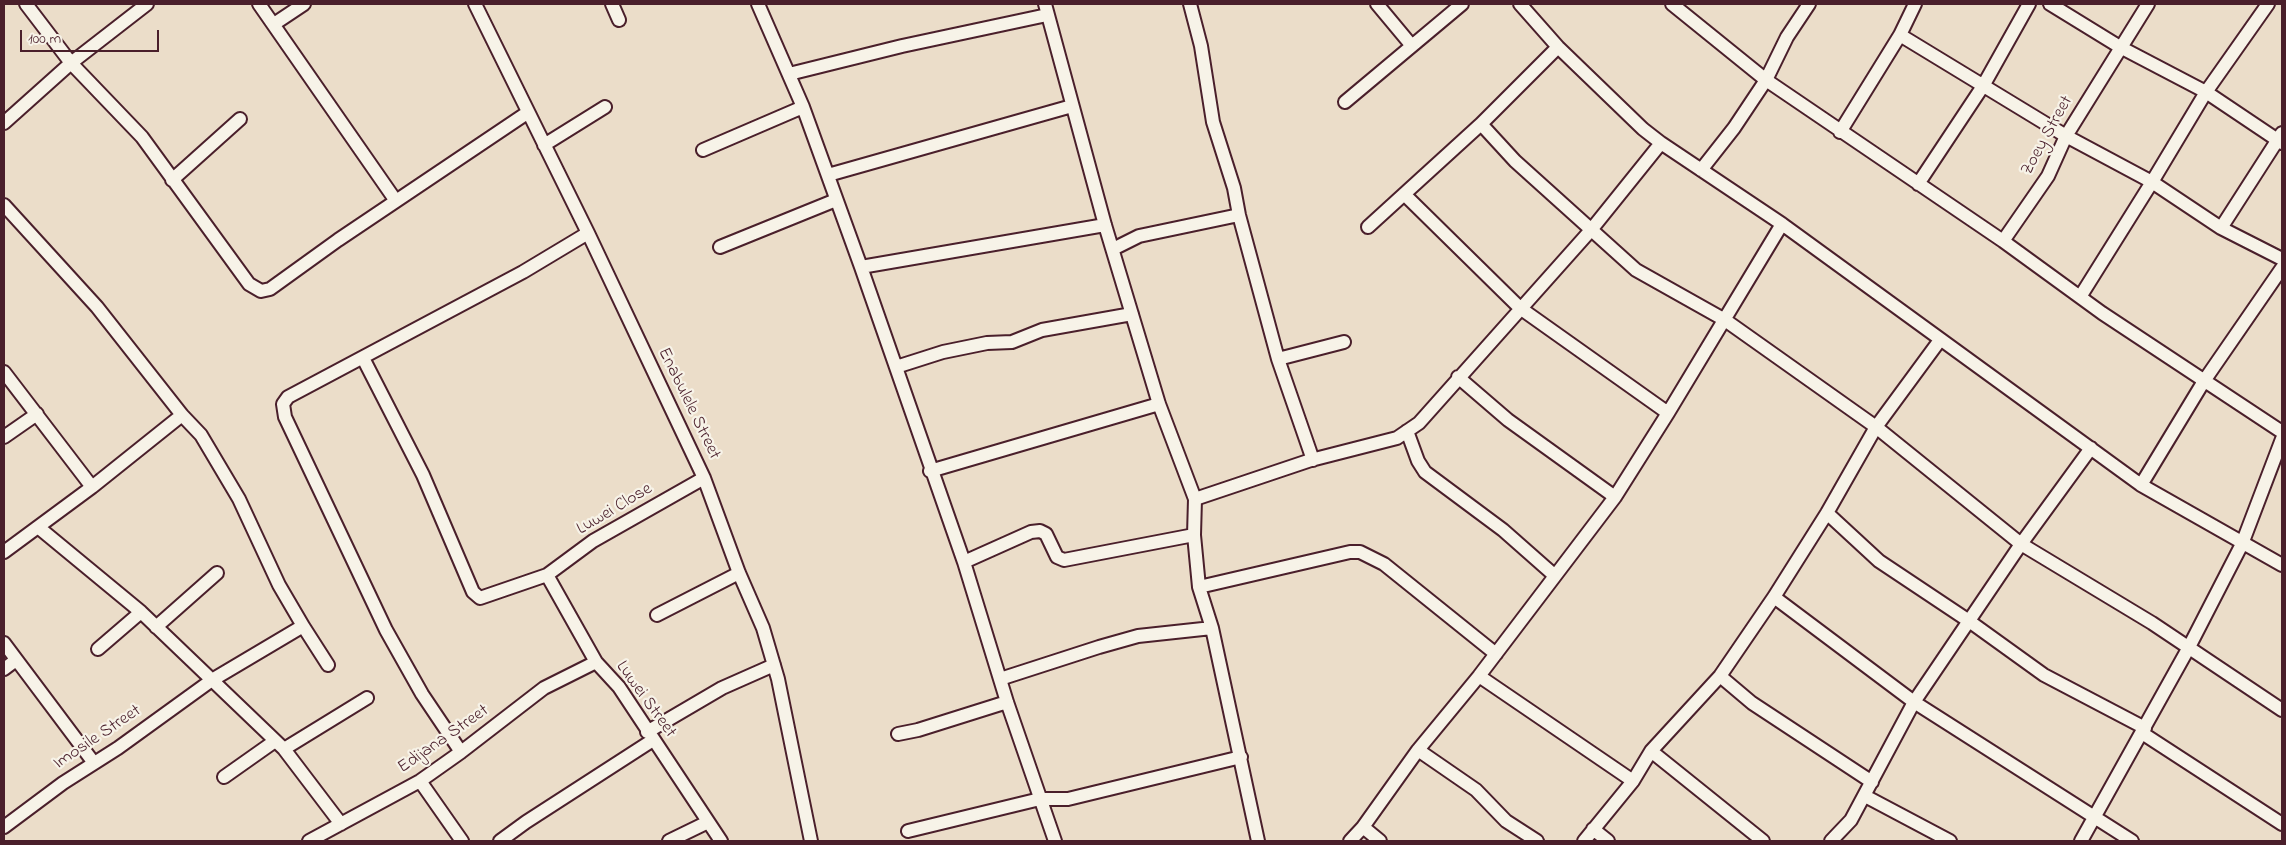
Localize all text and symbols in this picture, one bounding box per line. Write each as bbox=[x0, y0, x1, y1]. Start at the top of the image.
scale bar bbox=[22, 20, 161, 52]
text: 100 m bbox=[28, 28, 61, 50]
street label: Zoey Street bbox=[2017, 92, 2079, 180]
street label: Enabulele Street bbox=[652, 345, 724, 463]
street label: Luwei Close bbox=[573, 479, 657, 541]
street label: Luwei Street bbox=[610, 657, 680, 743]
street label: Imosile Street bbox=[50, 701, 146, 775]
street label: Edijana Street bbox=[394, 701, 494, 779]

